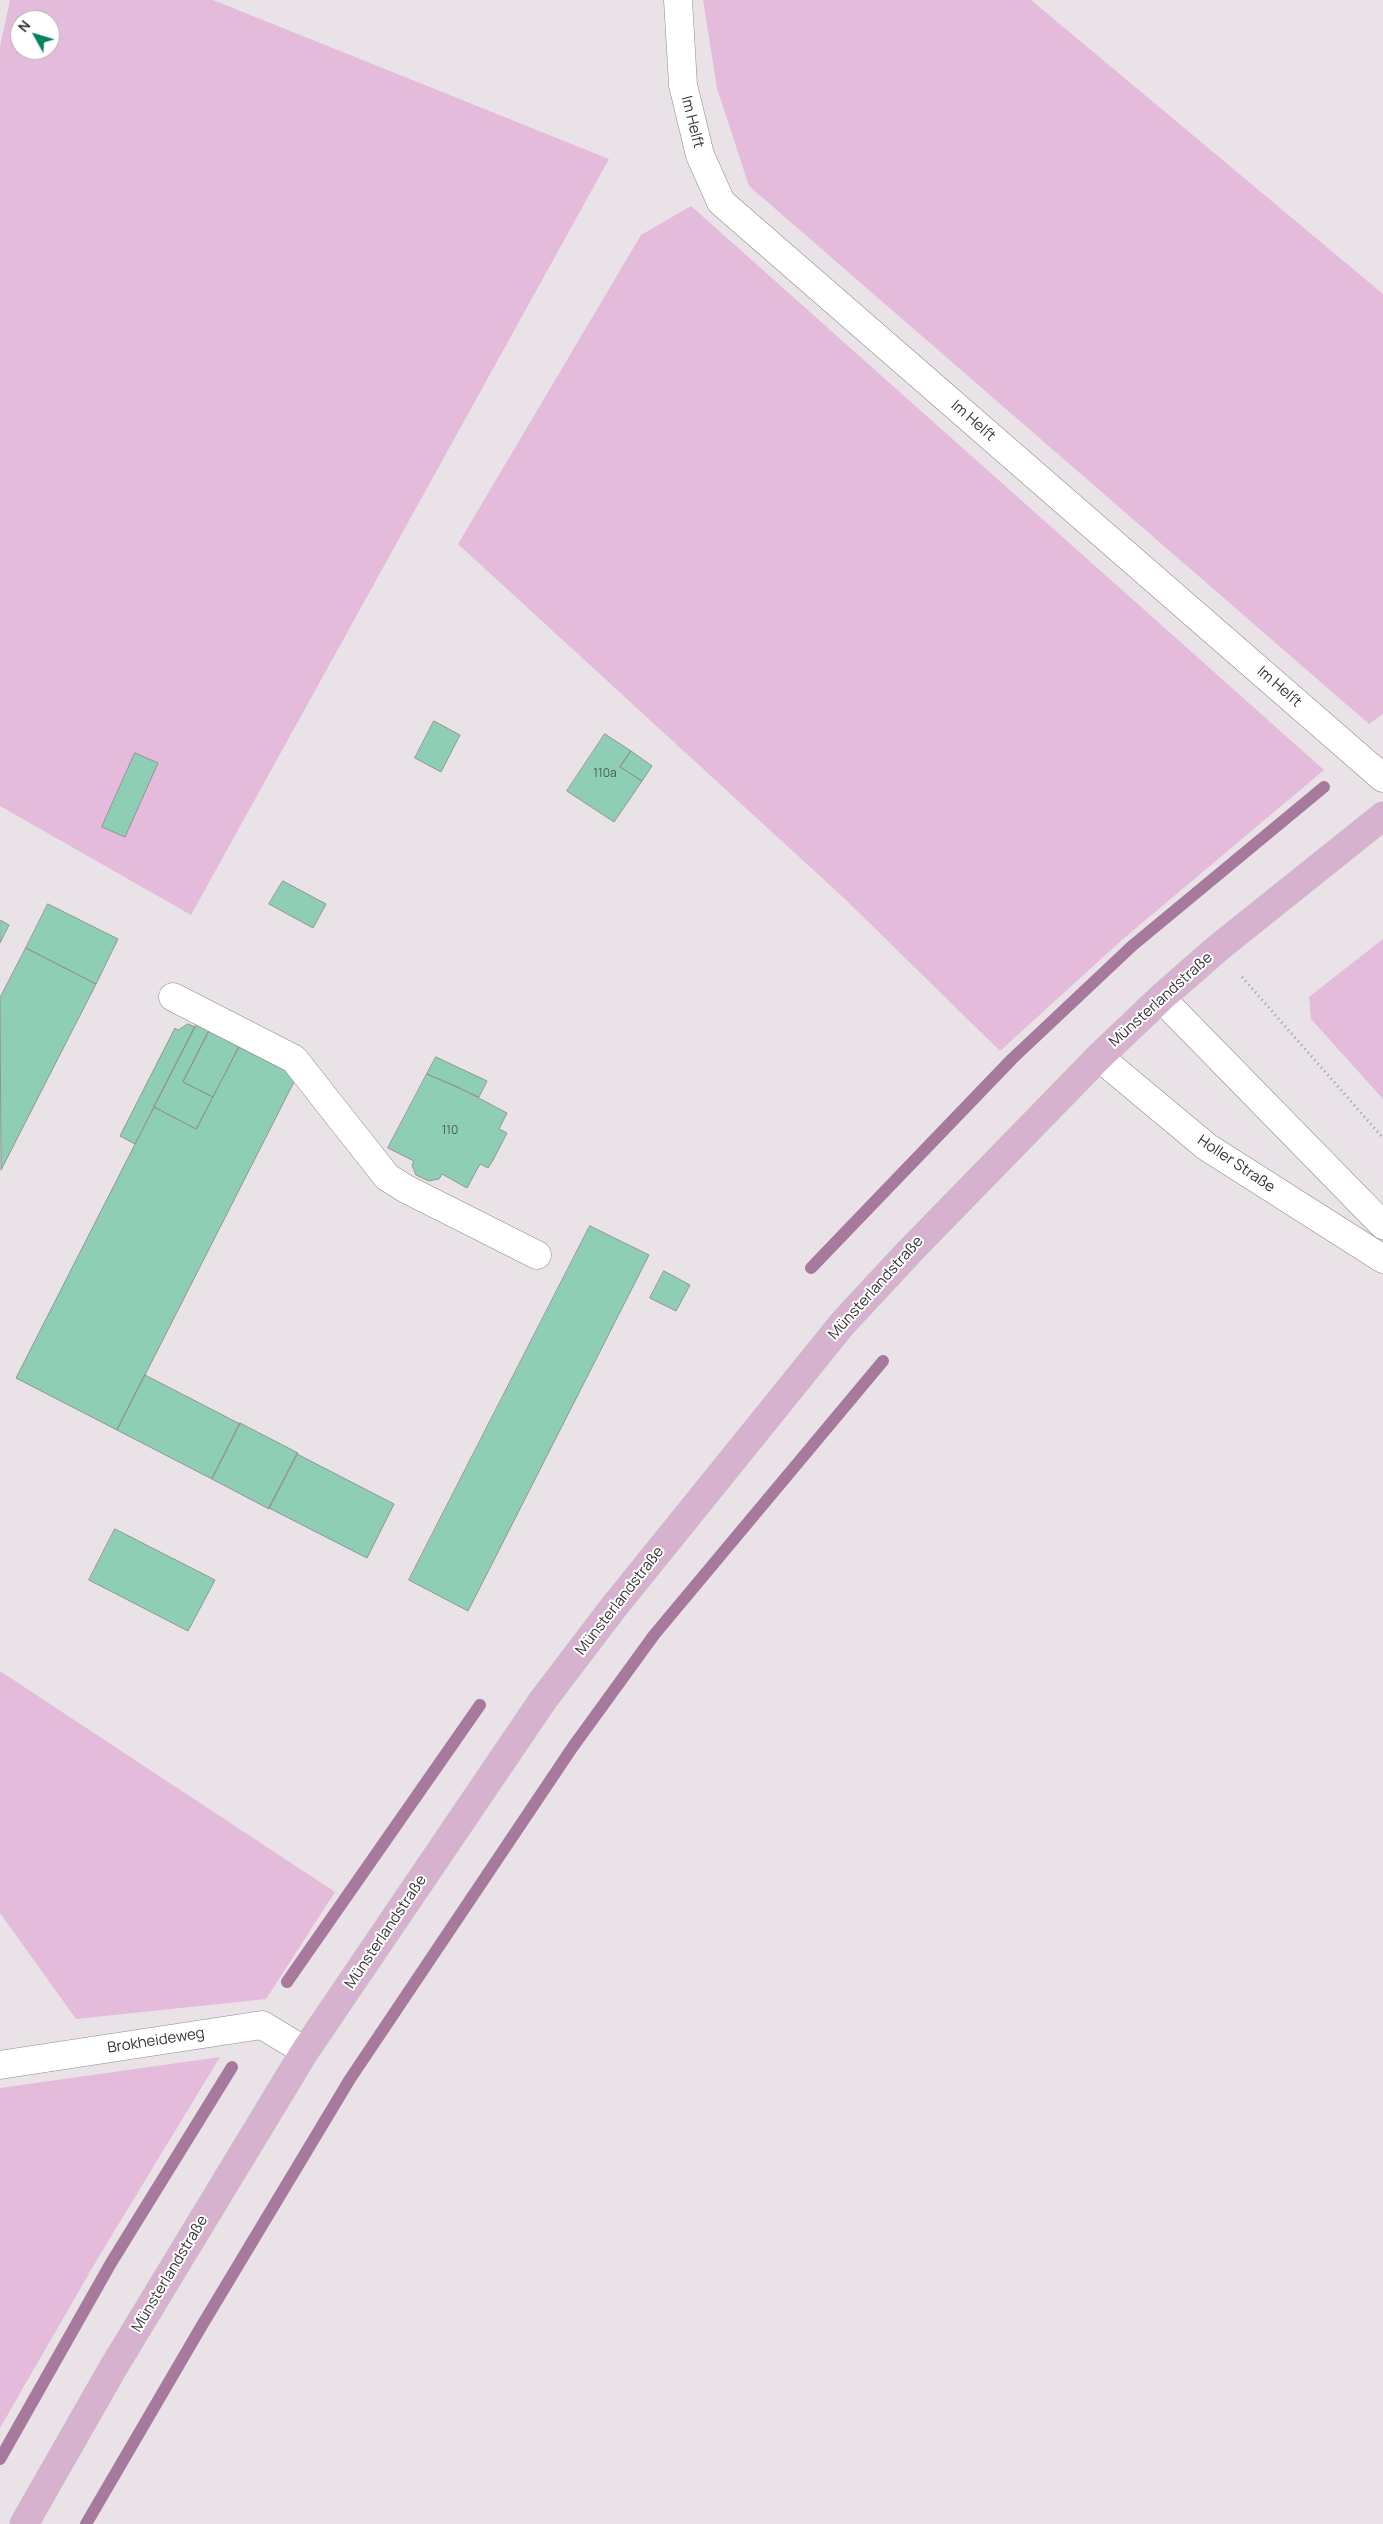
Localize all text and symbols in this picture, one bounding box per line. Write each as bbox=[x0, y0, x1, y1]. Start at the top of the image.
north arrow bbox=[10, 10, 60, 60]
text: N bbox=[13, 16, 34, 36]
street label: Im Helft bbox=[677, 94, 707, 150]
street label: Im Helft bbox=[947, 397, 999, 445]
street label: Im Helft bbox=[1253, 663, 1305, 711]
house number: 110a bbox=[593, 767, 617, 781]
street label: Münsterlandstraße bbox=[1106, 949, 1216, 1051]
house number: 110 bbox=[442, 1124, 458, 1138]
street label: Holler Straße bbox=[1194, 1131, 1278, 1197]
street label: Münsterlandstraße bbox=[825, 1233, 927, 1343]
street label: Münsterlandstraße bbox=[572, 1543, 668, 1659]
street label: Münsterlandstraße bbox=[341, 1872, 431, 1992]
street label: Brokheideweg bbox=[106, 2024, 206, 2058]
street label: Münsterlandstraße bbox=[128, 2212, 212, 2336]

